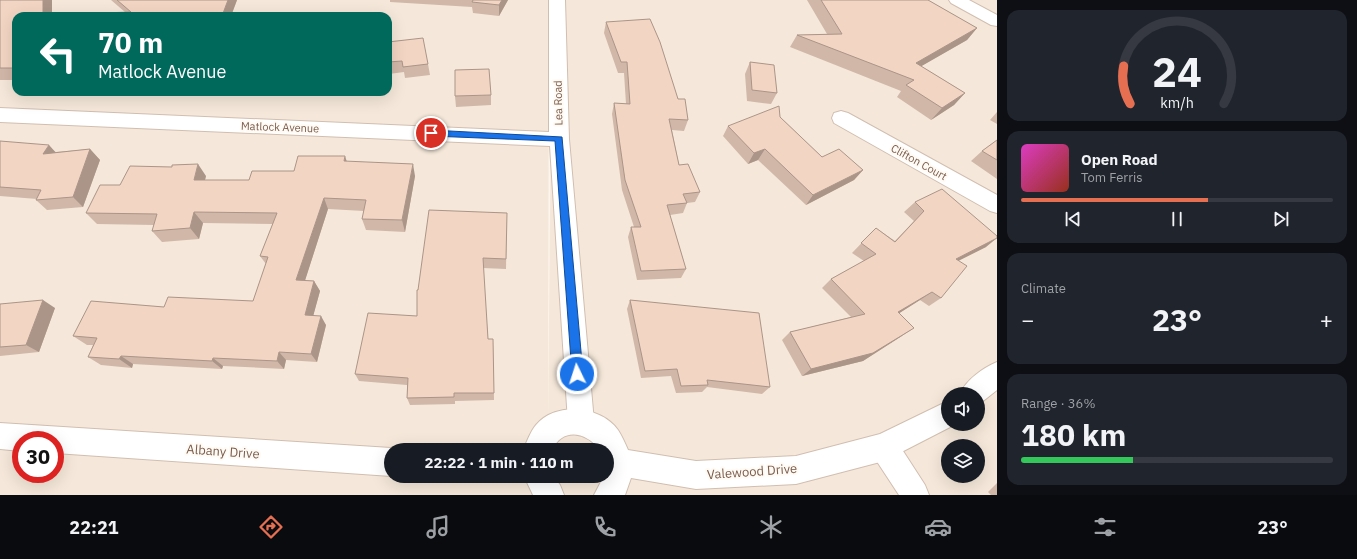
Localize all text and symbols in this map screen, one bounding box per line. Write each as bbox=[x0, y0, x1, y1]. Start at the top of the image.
text: 70 m bbox=[98, 24, 163, 61]
icon: left bbox=[32, 28, 84, 80]
text: 24 bbox=[1152, 43, 1202, 97]
text: Matlock Avenue bbox=[98, 60, 226, 83]
street label: Lea Road bbox=[551, 80, 565, 126]
text: km/h bbox=[1160, 92, 1194, 111]
pin bbox=[414, 116, 448, 150]
street label: Matlock Avenue bbox=[241, 119, 319, 135]
icon: arrive bbox=[420, 122, 442, 144]
street label: Clifton Court bbox=[888, 141, 950, 183]
text: Open Road bbox=[1081, 150, 1158, 169]
text: Tom Ferris bbox=[1081, 169, 1143, 186]
icon: previous bbox=[1062, 208, 1084, 230]
icon: pause bbox=[1166, 208, 1188, 230]
icon: next bbox=[1270, 208, 1292, 230]
text: Climate bbox=[1021, 280, 1066, 297]
text: 23° bbox=[1152, 300, 1202, 339]
text: − bbox=[1021, 305, 1034, 334]
text: + bbox=[1320, 305, 1333, 334]
position arrow bbox=[556, 353, 598, 395]
map controls bbox=[941, 387, 985, 483]
button: sound bbox=[941, 387, 985, 431]
text: Range · 36% bbox=[1021, 395, 1095, 412]
text: 180 km bbox=[1021, 415, 1126, 454]
speed limit sign: 30 bbox=[12, 431, 64, 483]
button: layers bbox=[941, 439, 985, 483]
street label: Albany Drive bbox=[186, 440, 260, 463]
text: 22:22 · 1 min · 110 m bbox=[425, 453, 573, 472]
street label: Valewood Drive bbox=[706, 460, 798, 483]
icon: directions bbox=[257, 513, 285, 541]
icon: music bbox=[424, 513, 452, 541]
icon: phone bbox=[591, 513, 619, 541]
icon: climate bbox=[757, 513, 785, 541]
icon: car bbox=[924, 513, 952, 541]
icon: filters bbox=[1091, 513, 1119, 541]
text: 22:21 bbox=[69, 516, 119, 539]
text: 23° bbox=[1258, 516, 1288, 539]

